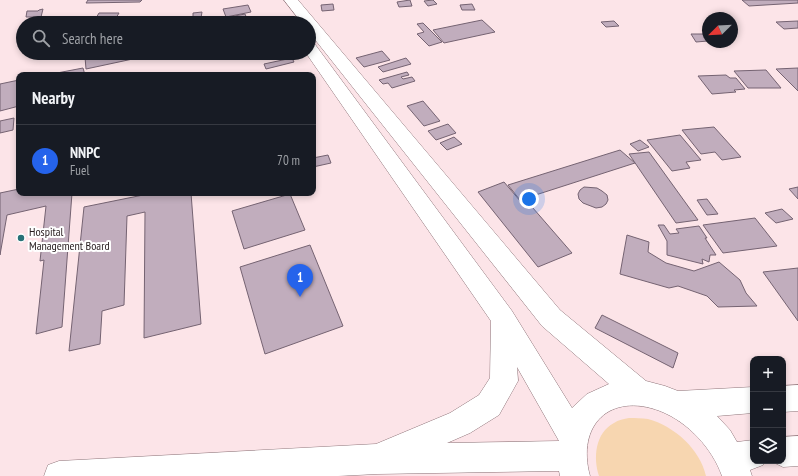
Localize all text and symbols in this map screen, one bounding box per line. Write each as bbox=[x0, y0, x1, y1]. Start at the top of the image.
north arrow bbox=[702, 12, 738, 48]
search box bbox=[16, 16, 316, 60]
icon: search bbox=[30, 27, 52, 49]
text: Search here bbox=[62, 29, 123, 48]
text: Nearby bbox=[32, 87, 75, 109]
text: NNPC bbox=[70, 143, 100, 162]
text: 1 bbox=[42, 152, 48, 169]
text: 70 m bbox=[277, 152, 300, 169]
text: Fuel bbox=[70, 162, 89, 179]
your location bbox=[519, 189, 539, 209]
place label: Hospital Management Board bbox=[29, 224, 110, 253]
marker: Hospital Management Board bbox=[16, 233, 26, 243]
pin: 1 bbox=[287, 264, 313, 297]
map controls bbox=[750, 356, 786, 464]
button: + bbox=[750, 356, 786, 392]
button: − bbox=[750, 392, 786, 428]
button: layers bbox=[750, 428, 786, 464]

